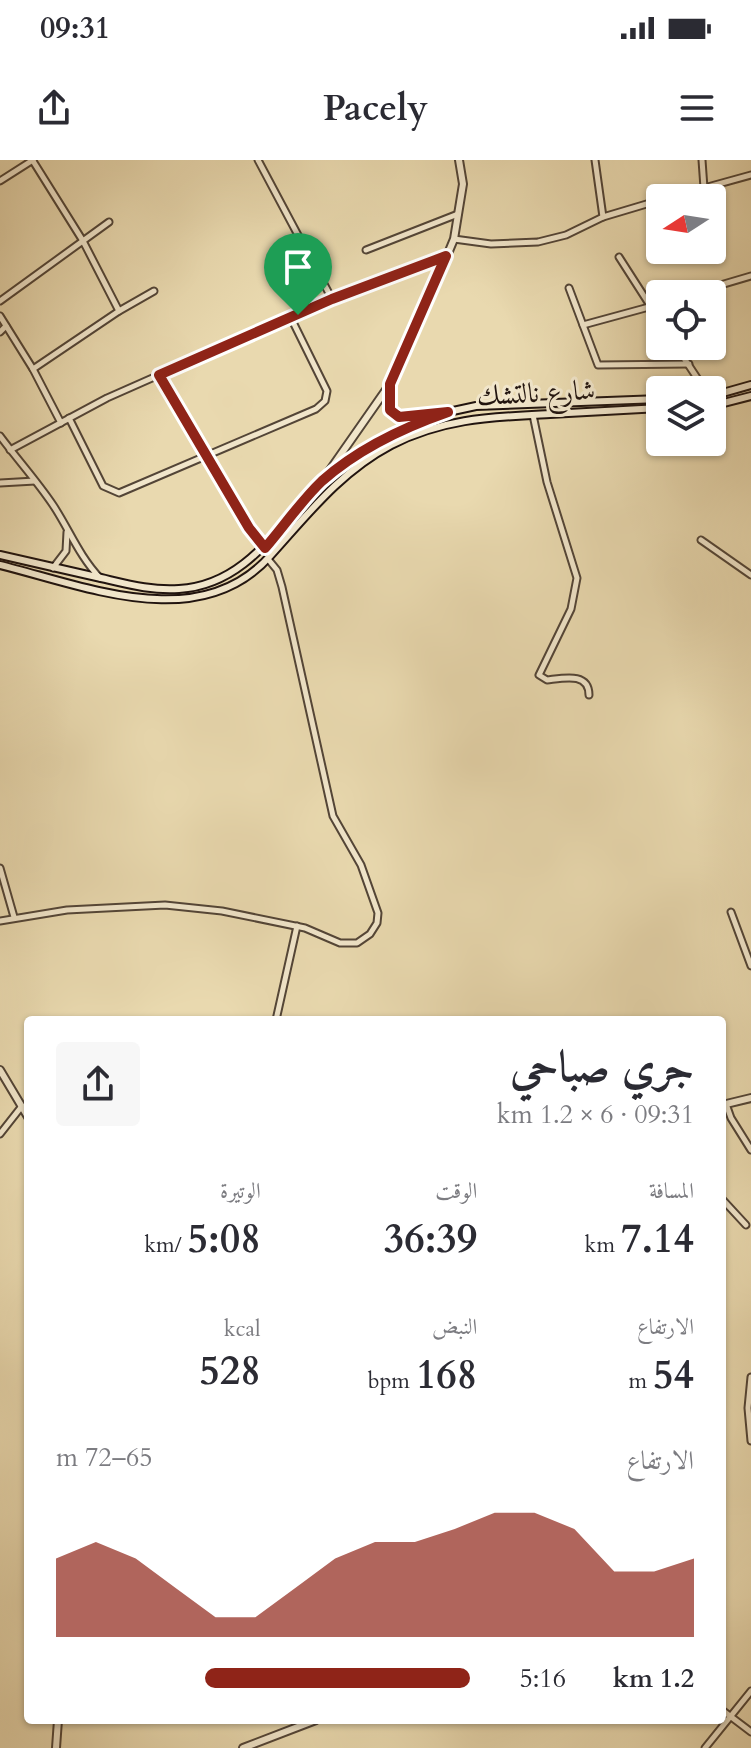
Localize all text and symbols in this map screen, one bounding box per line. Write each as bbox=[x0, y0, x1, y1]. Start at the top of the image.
text: 09:31 bbox=[40, 8, 110, 49]
text: Pacely bbox=[323, 84, 428, 133]
icon: share bbox=[32, 86, 76, 130]
icon: menu bbox=[675, 86, 719, 130]
north arrow bbox=[646, 184, 726, 264]
map controls bbox=[646, 184, 726, 456]
pin bbox=[264, 233, 332, 315]
icon: arrive bbox=[276, 245, 320, 289]
button: locate bbox=[646, 280, 726, 360]
street label: شارع نالتشك bbox=[476, 371, 596, 419]
button: layers bbox=[646, 376, 726, 456]
text: جري صباحي bbox=[510, 1037, 694, 1097]
button: share bbox=[56, 1042, 140, 1126]
text: 09:31 · 6 × 1.2 km bbox=[497, 1097, 694, 1132]
text: الوتيرة bbox=[220, 1176, 261, 1206]
text: الوقت bbox=[435, 1176, 477, 1206]
text: المسافة bbox=[649, 1176, 694, 1206]
text: 5:08 bbox=[188, 1212, 261, 1267]
text: 36:39 bbox=[384, 1212, 477, 1267]
text: 7.14 bbox=[621, 1212, 694, 1267]
text: /km bbox=[144, 1230, 188, 1260]
text: km bbox=[585, 1230, 621, 1260]
text: النبض bbox=[432, 1312, 477, 1342]
text: الارتفاع bbox=[637, 1312, 694, 1342]
text: kcal bbox=[224, 1314, 261, 1344]
text: 528 bbox=[199, 1344, 261, 1399]
text: 168 bbox=[416, 1348, 477, 1403]
text: 54 bbox=[653, 1348, 694, 1403]
text: bpm bbox=[368, 1366, 416, 1396]
text: m bbox=[628, 1366, 653, 1396]
text: 65–72 m bbox=[56, 1440, 153, 1475]
text: الارتفاع bbox=[627, 1443, 694, 1478]
text: 5:16 bbox=[519, 1661, 566, 1696]
text: 1.2 km bbox=[613, 1661, 694, 1696]

